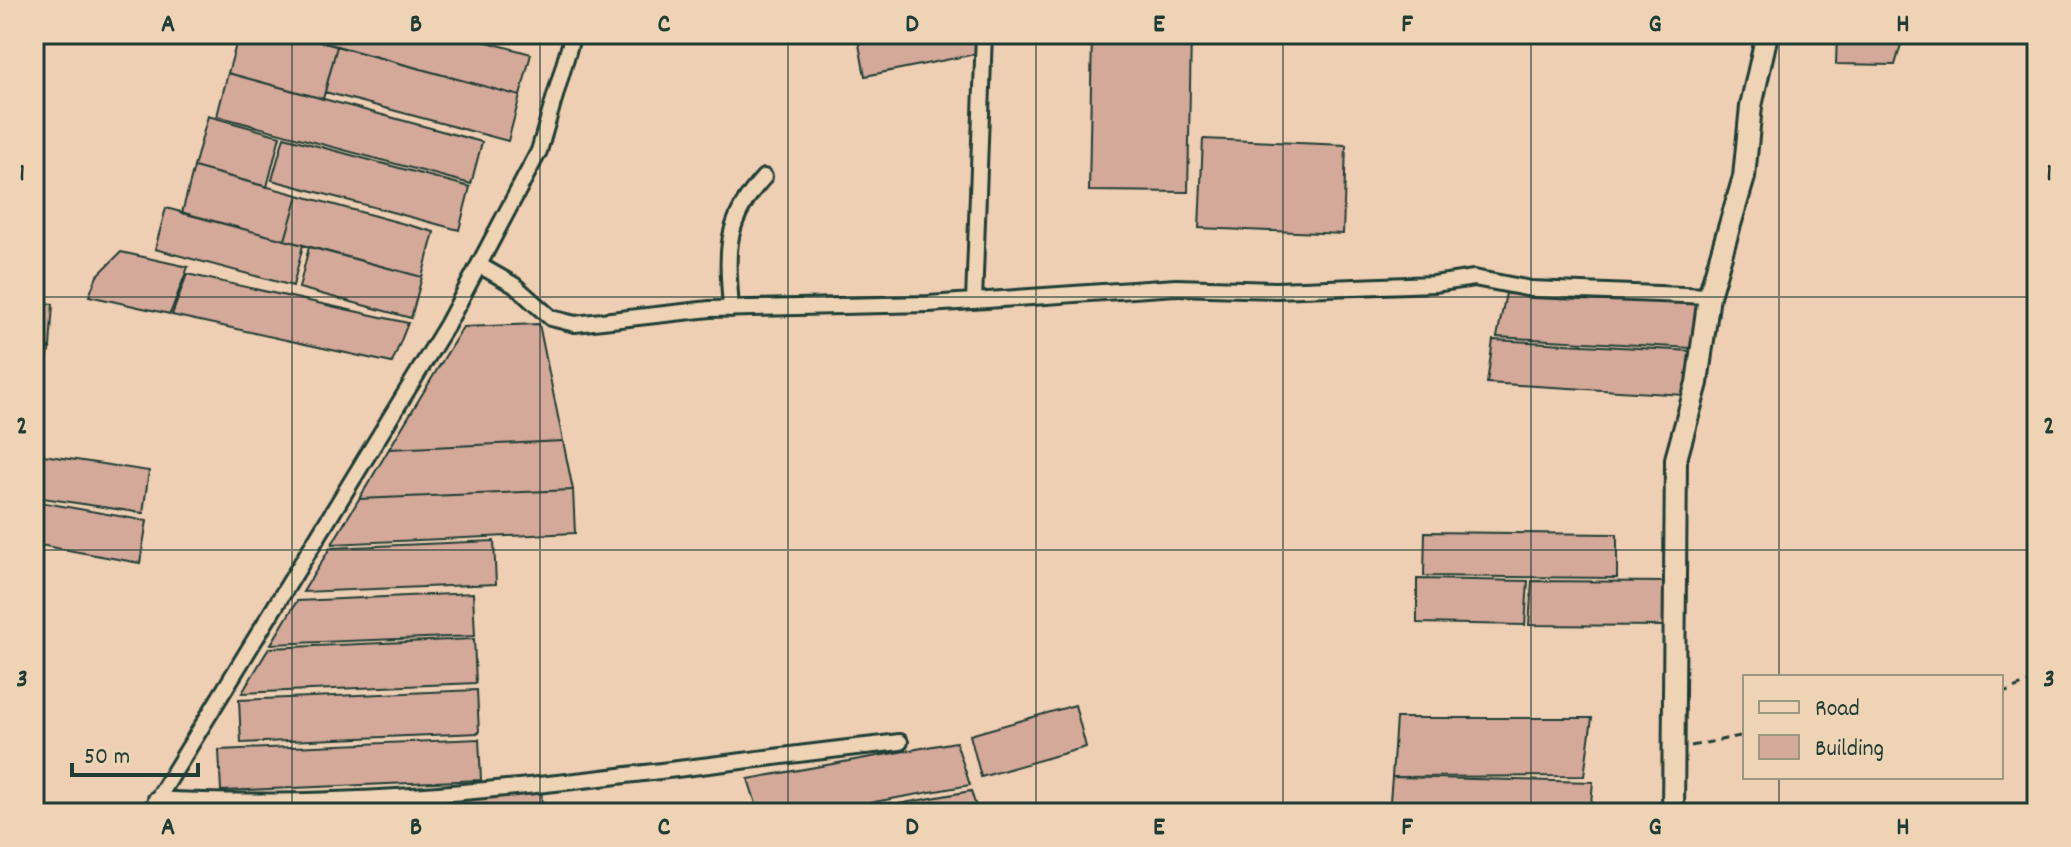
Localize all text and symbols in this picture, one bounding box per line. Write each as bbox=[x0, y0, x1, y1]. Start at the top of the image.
text: A bbox=[161, 7, 175, 44]
text: B bbox=[410, 7, 422, 44]
text: C bbox=[658, 7, 671, 44]
text: D bbox=[905, 7, 919, 44]
text: E bbox=[1153, 7, 1165, 44]
text: F bbox=[1401, 7, 1413, 44]
text: G bbox=[1648, 7, 1662, 44]
text: H bbox=[1896, 7, 1910, 44]
text: 1 bbox=[19, 156, 25, 193]
text: 1 bbox=[2046, 156, 2052, 193]
text: 2 bbox=[16, 409, 28, 446]
text: 2 bbox=[2043, 409, 2055, 446]
text: 3 bbox=[16, 662, 28, 699]
text: 3 bbox=[2043, 662, 2055, 699]
legend bbox=[1743, 675, 2003, 779]
text: Road bbox=[1815, 693, 1860, 727]
scale bar bbox=[72, 727, 198, 777]
text: Building bbox=[1815, 733, 1884, 767]
text: 50 m bbox=[84, 741, 130, 775]
text: A bbox=[161, 810, 175, 847]
text: B bbox=[410, 810, 422, 847]
text: C bbox=[658, 810, 671, 847]
text: D bbox=[905, 810, 919, 847]
text: E bbox=[1153, 810, 1165, 847]
text: F bbox=[1401, 810, 1413, 847]
text: G bbox=[1648, 810, 1662, 847]
text: H bbox=[1896, 810, 1910, 847]

